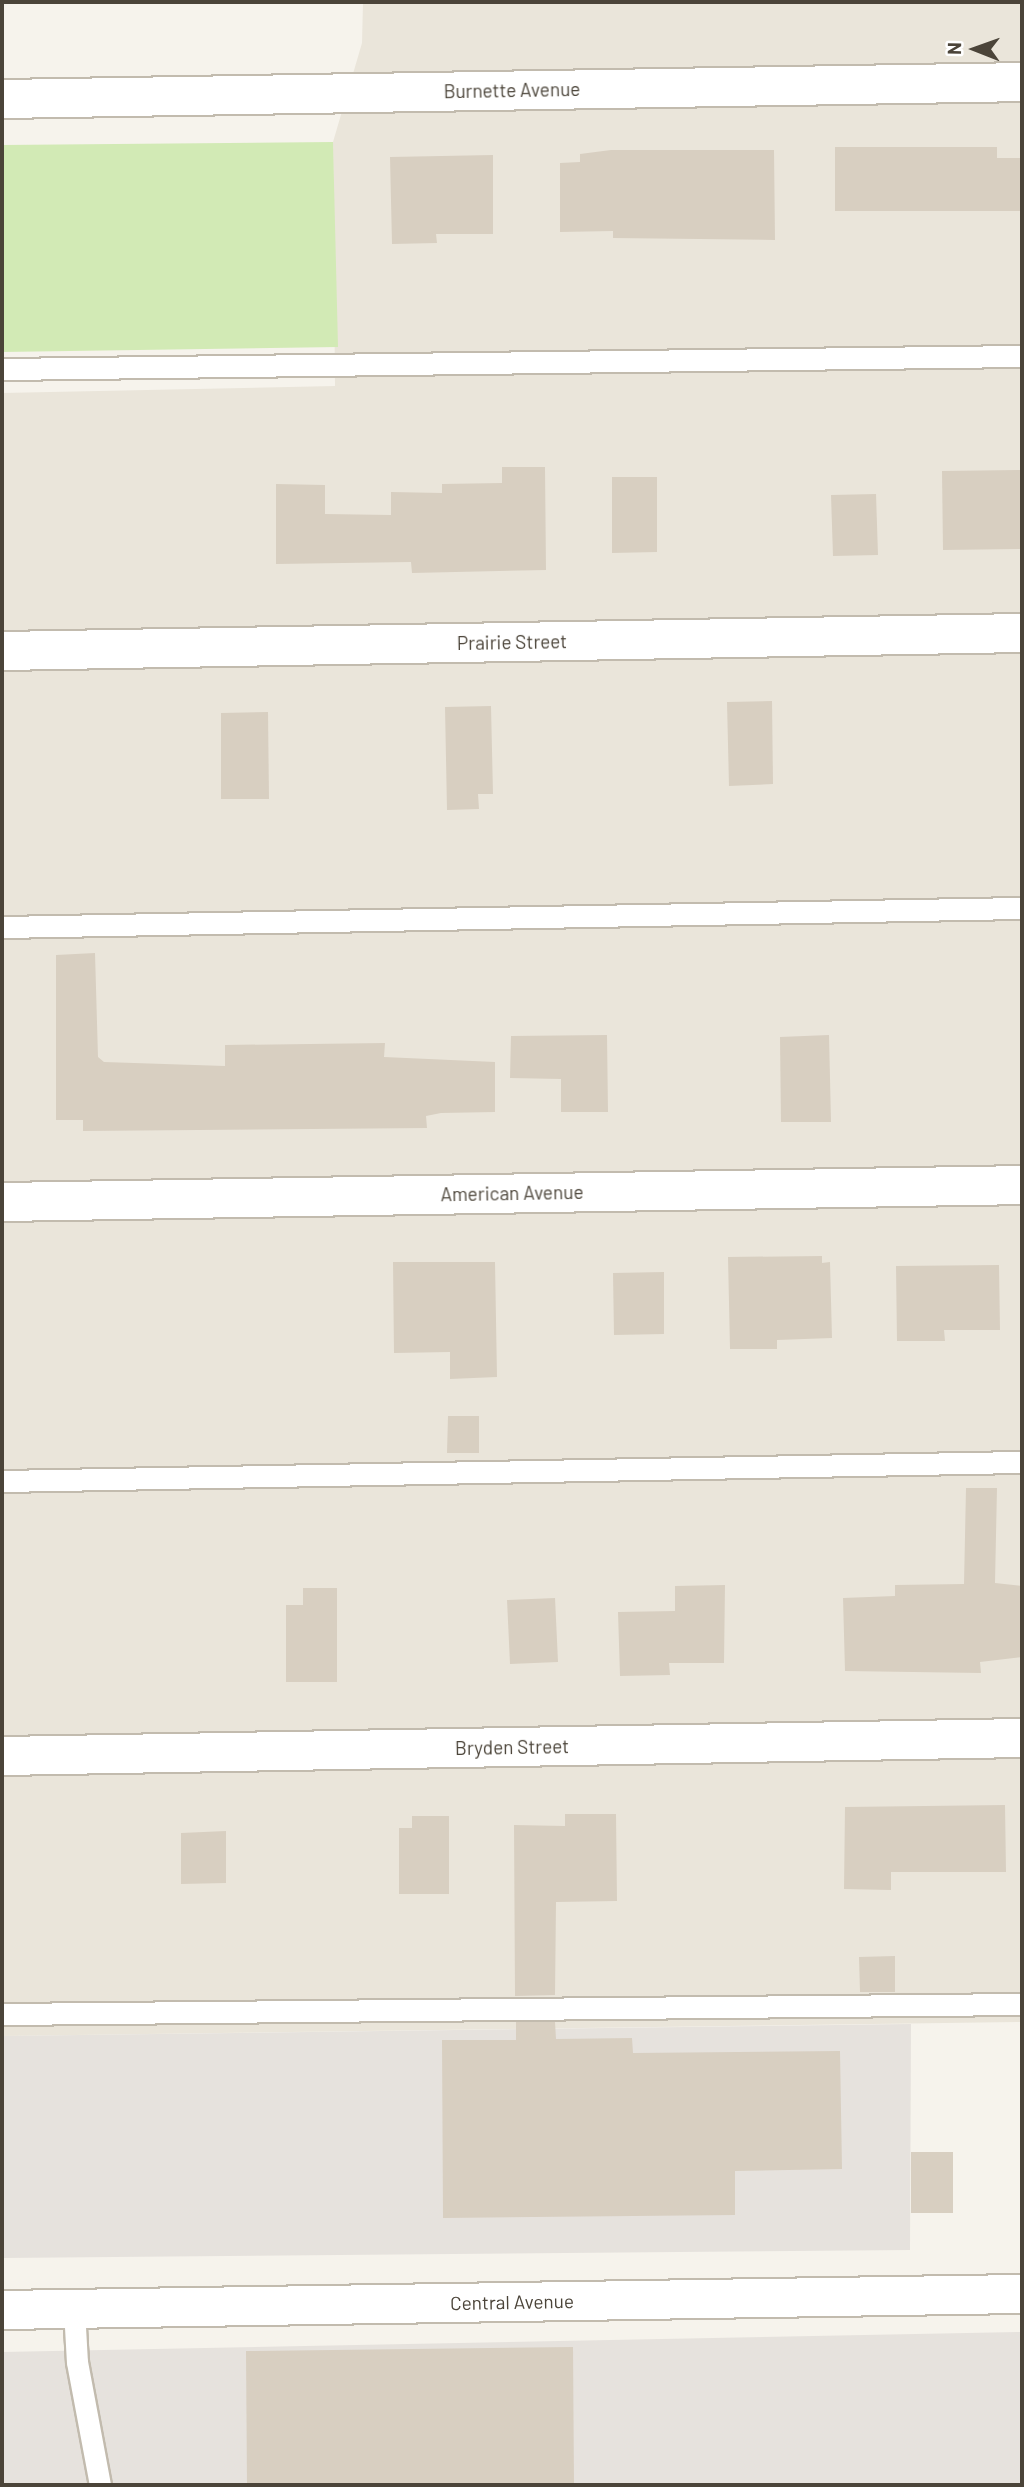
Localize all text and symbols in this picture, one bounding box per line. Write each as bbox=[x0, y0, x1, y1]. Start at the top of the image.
north arrow bbox=[940, 14, 1010, 84]
text: N bbox=[942, 42, 965, 55]
street label: Burnette Avenue bbox=[443, 77, 581, 103]
street label: Prairie Street bbox=[457, 630, 567, 654]
street label: American Avenue bbox=[440, 1180, 584, 1206]
street label: Bryden Street bbox=[455, 1735, 569, 1759]
street label: Central Avenue bbox=[450, 2290, 574, 2314]

